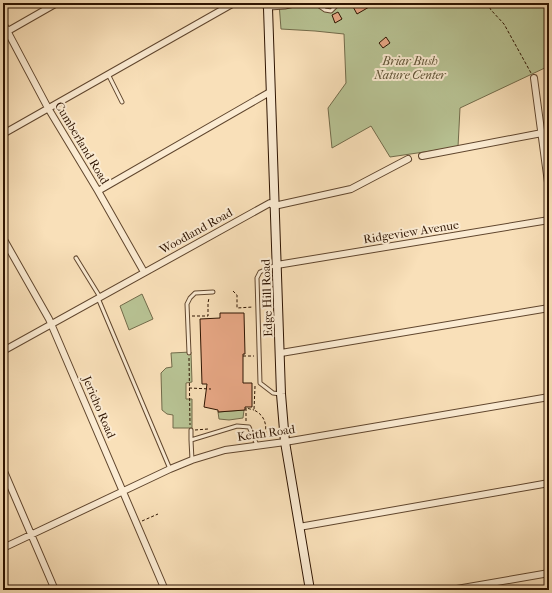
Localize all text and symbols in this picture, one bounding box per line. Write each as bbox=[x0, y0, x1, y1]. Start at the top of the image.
park label: Briar Bush Nature Center bbox=[373, 54, 447, 82]
street label: Cumberland Road bbox=[52, 99, 112, 187]
street label: Woodland Road bbox=[156, 205, 235, 257]
street label: Ridgeview Avenue bbox=[362, 218, 460, 246]
street label: Edge Hill Road bbox=[259, 258, 275, 337]
street label: Jericho Road bbox=[79, 373, 119, 441]
street label: Keith Road bbox=[236, 422, 296, 444]

